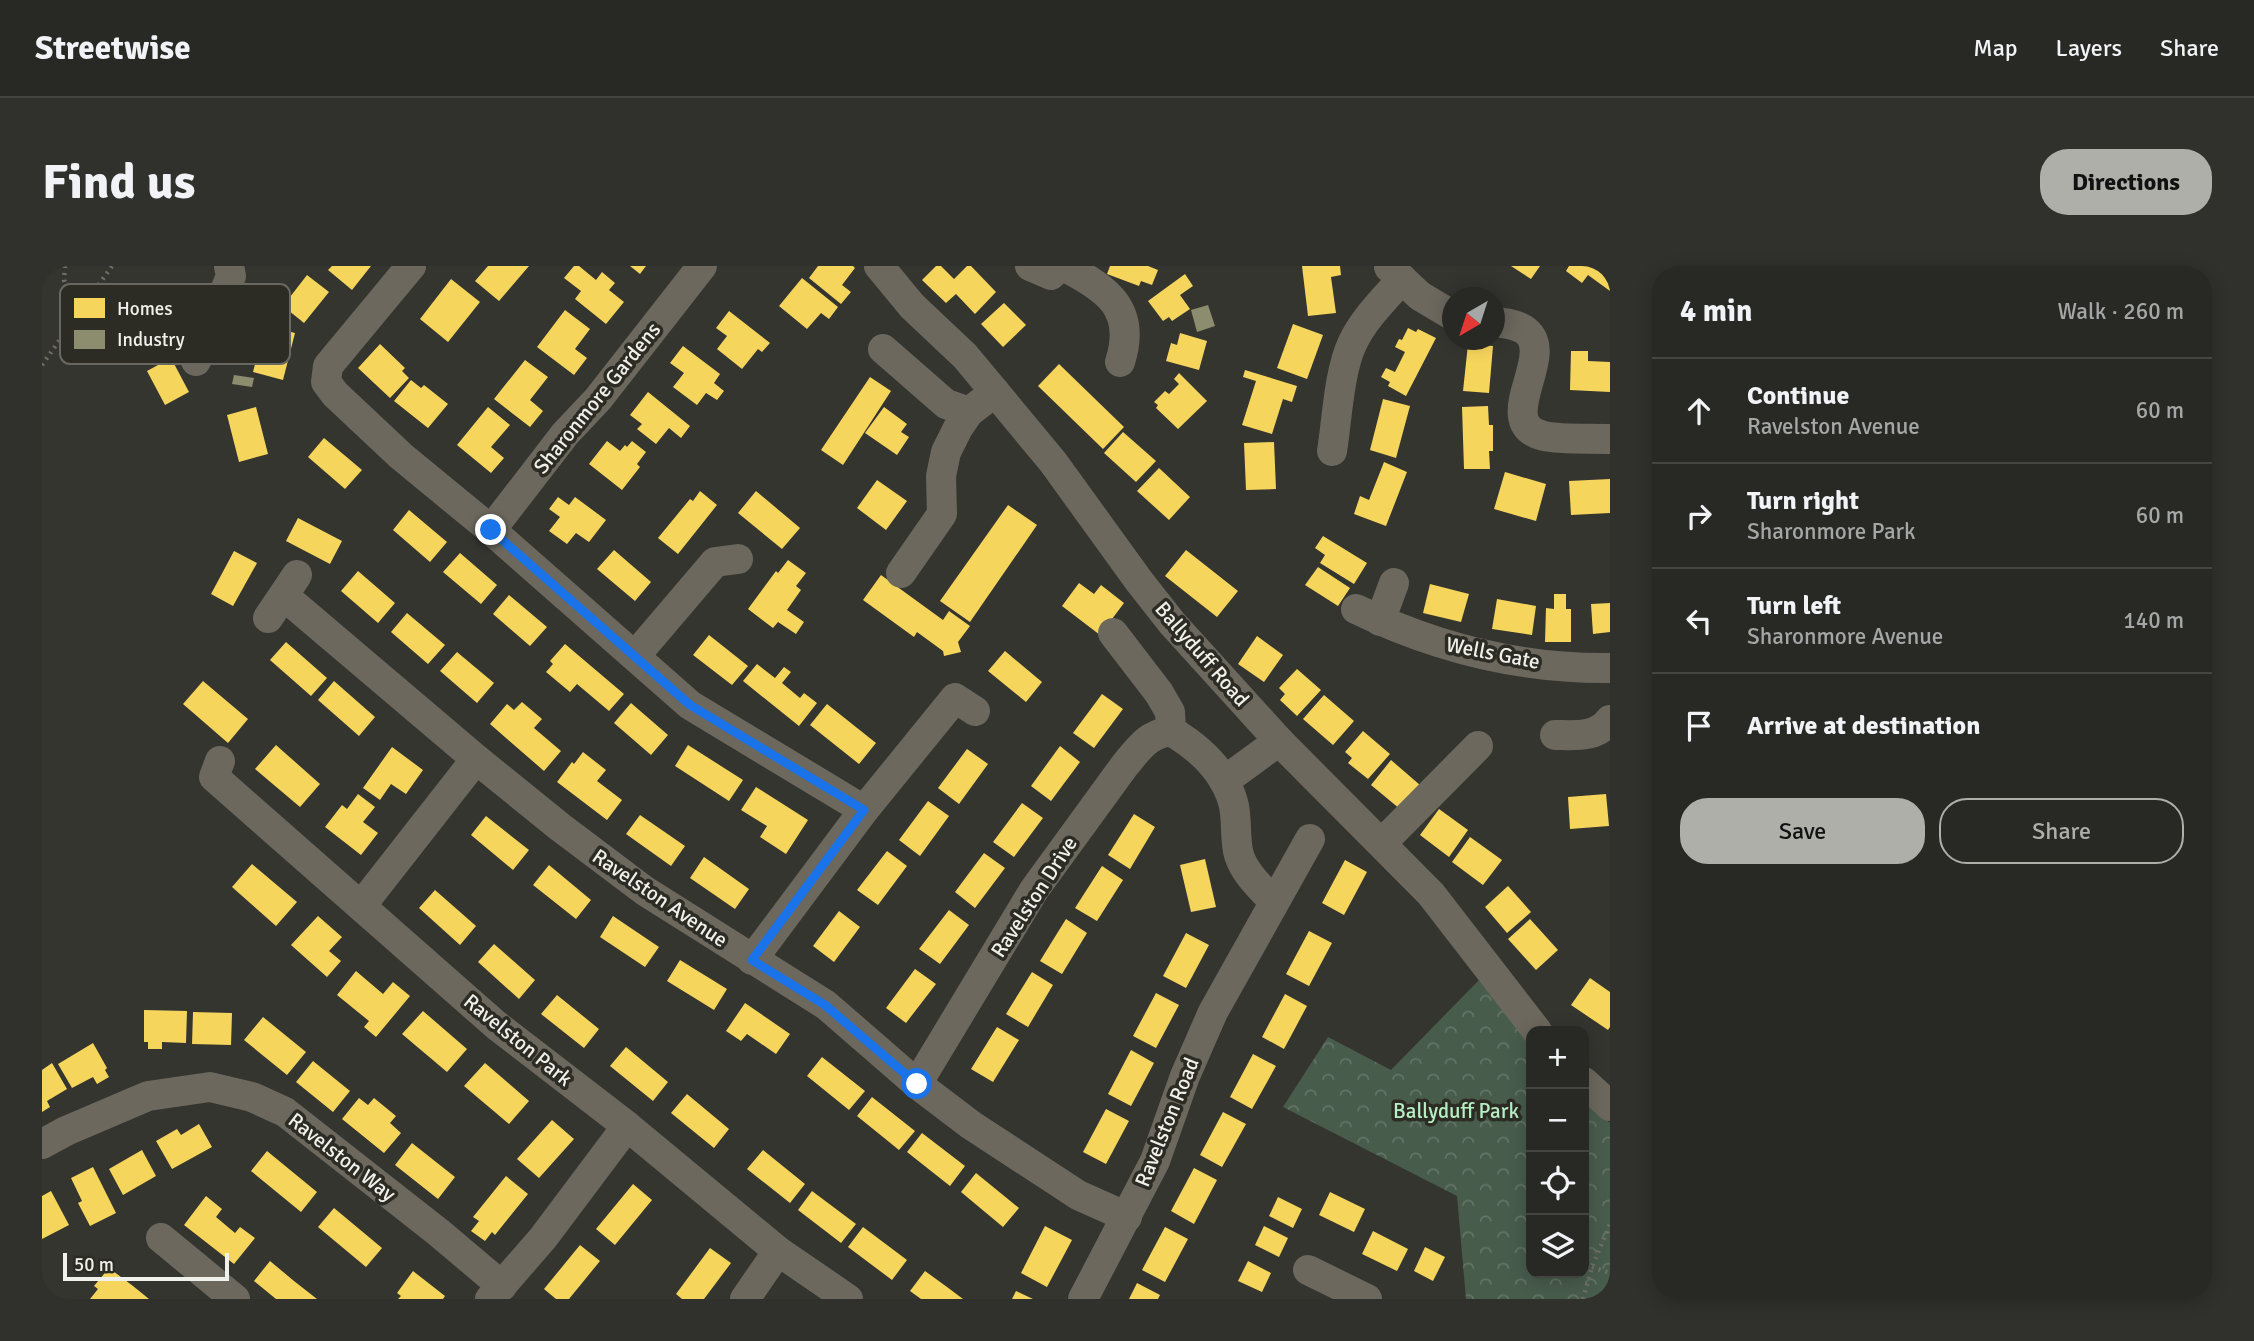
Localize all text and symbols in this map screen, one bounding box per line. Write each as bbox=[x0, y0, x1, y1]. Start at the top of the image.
text: Streetwise bbox=[35, 28, 191, 69]
text: Map bbox=[1973, 33, 2018, 63]
text: Layers bbox=[2056, 33, 2122, 63]
text: Share bbox=[2160, 33, 2219, 63]
button: Directions bbox=[2040, 149, 2212, 215]
text: Find us bbox=[42, 152, 195, 212]
legend bbox=[60, 284, 290, 364]
north arrow bbox=[1442, 287, 1505, 350]
text: 4 min bbox=[1680, 293, 1752, 330]
text: Homes bbox=[117, 297, 173, 321]
text: Walk · 260 m bbox=[2058, 297, 2184, 326]
street label: Sharonmore Gardens bbox=[528, 317, 666, 479]
text: Industry bbox=[117, 328, 185, 352]
text: Continue bbox=[1747, 380, 1849, 412]
icon: ahead bbox=[1680, 392, 1718, 430]
text: 60 m bbox=[2136, 396, 2184, 425]
text: Ravelston Avenue bbox=[1747, 412, 1920, 441]
text: Turn right bbox=[1747, 485, 1859, 517]
icon: right bbox=[1680, 497, 1718, 535]
text: 60 m bbox=[2136, 501, 2184, 530]
route end bbox=[475, 514, 506, 545]
text: Sharonmore Park bbox=[1747, 517, 1916, 546]
text: Turn left bbox=[1747, 590, 1841, 622]
street label: Ballyduff Road bbox=[1149, 596, 1255, 712]
icon: left bbox=[1680, 602, 1718, 640]
text: 140 m bbox=[2123, 606, 2184, 635]
text: Sharonmore Avenue bbox=[1747, 622, 1943, 651]
street label: Wells Gate bbox=[1444, 631, 1542, 675]
icon: arrive bbox=[1680, 707, 1718, 745]
text: Arrive at destination bbox=[1747, 710, 1980, 742]
button: Save bbox=[1680, 798, 1925, 864]
button: Share bbox=[1939, 798, 2184, 864]
street label: Ravelston Drive bbox=[985, 832, 1083, 962]
street label: Ravelston Avenue bbox=[587, 843, 733, 953]
street label: Ravelston Park bbox=[458, 988, 578, 1092]
map controls bbox=[1526, 1026, 1589, 1278]
button: + bbox=[1526, 1026, 1589, 1089]
street label: Ravelston Road bbox=[1129, 1054, 1205, 1190]
route start bbox=[901, 1068, 932, 1099]
button: − bbox=[1526, 1089, 1589, 1152]
park label: Ballyduff Park bbox=[1393, 1098, 1519, 1124]
street label: Ravelston Way bbox=[283, 1107, 401, 1207]
button: locate bbox=[1526, 1152, 1589, 1215]
button: layers bbox=[1526, 1215, 1589, 1278]
scale bar bbox=[63, 1250, 229, 1282]
text: 50 m bbox=[74, 1253, 114, 1277]

